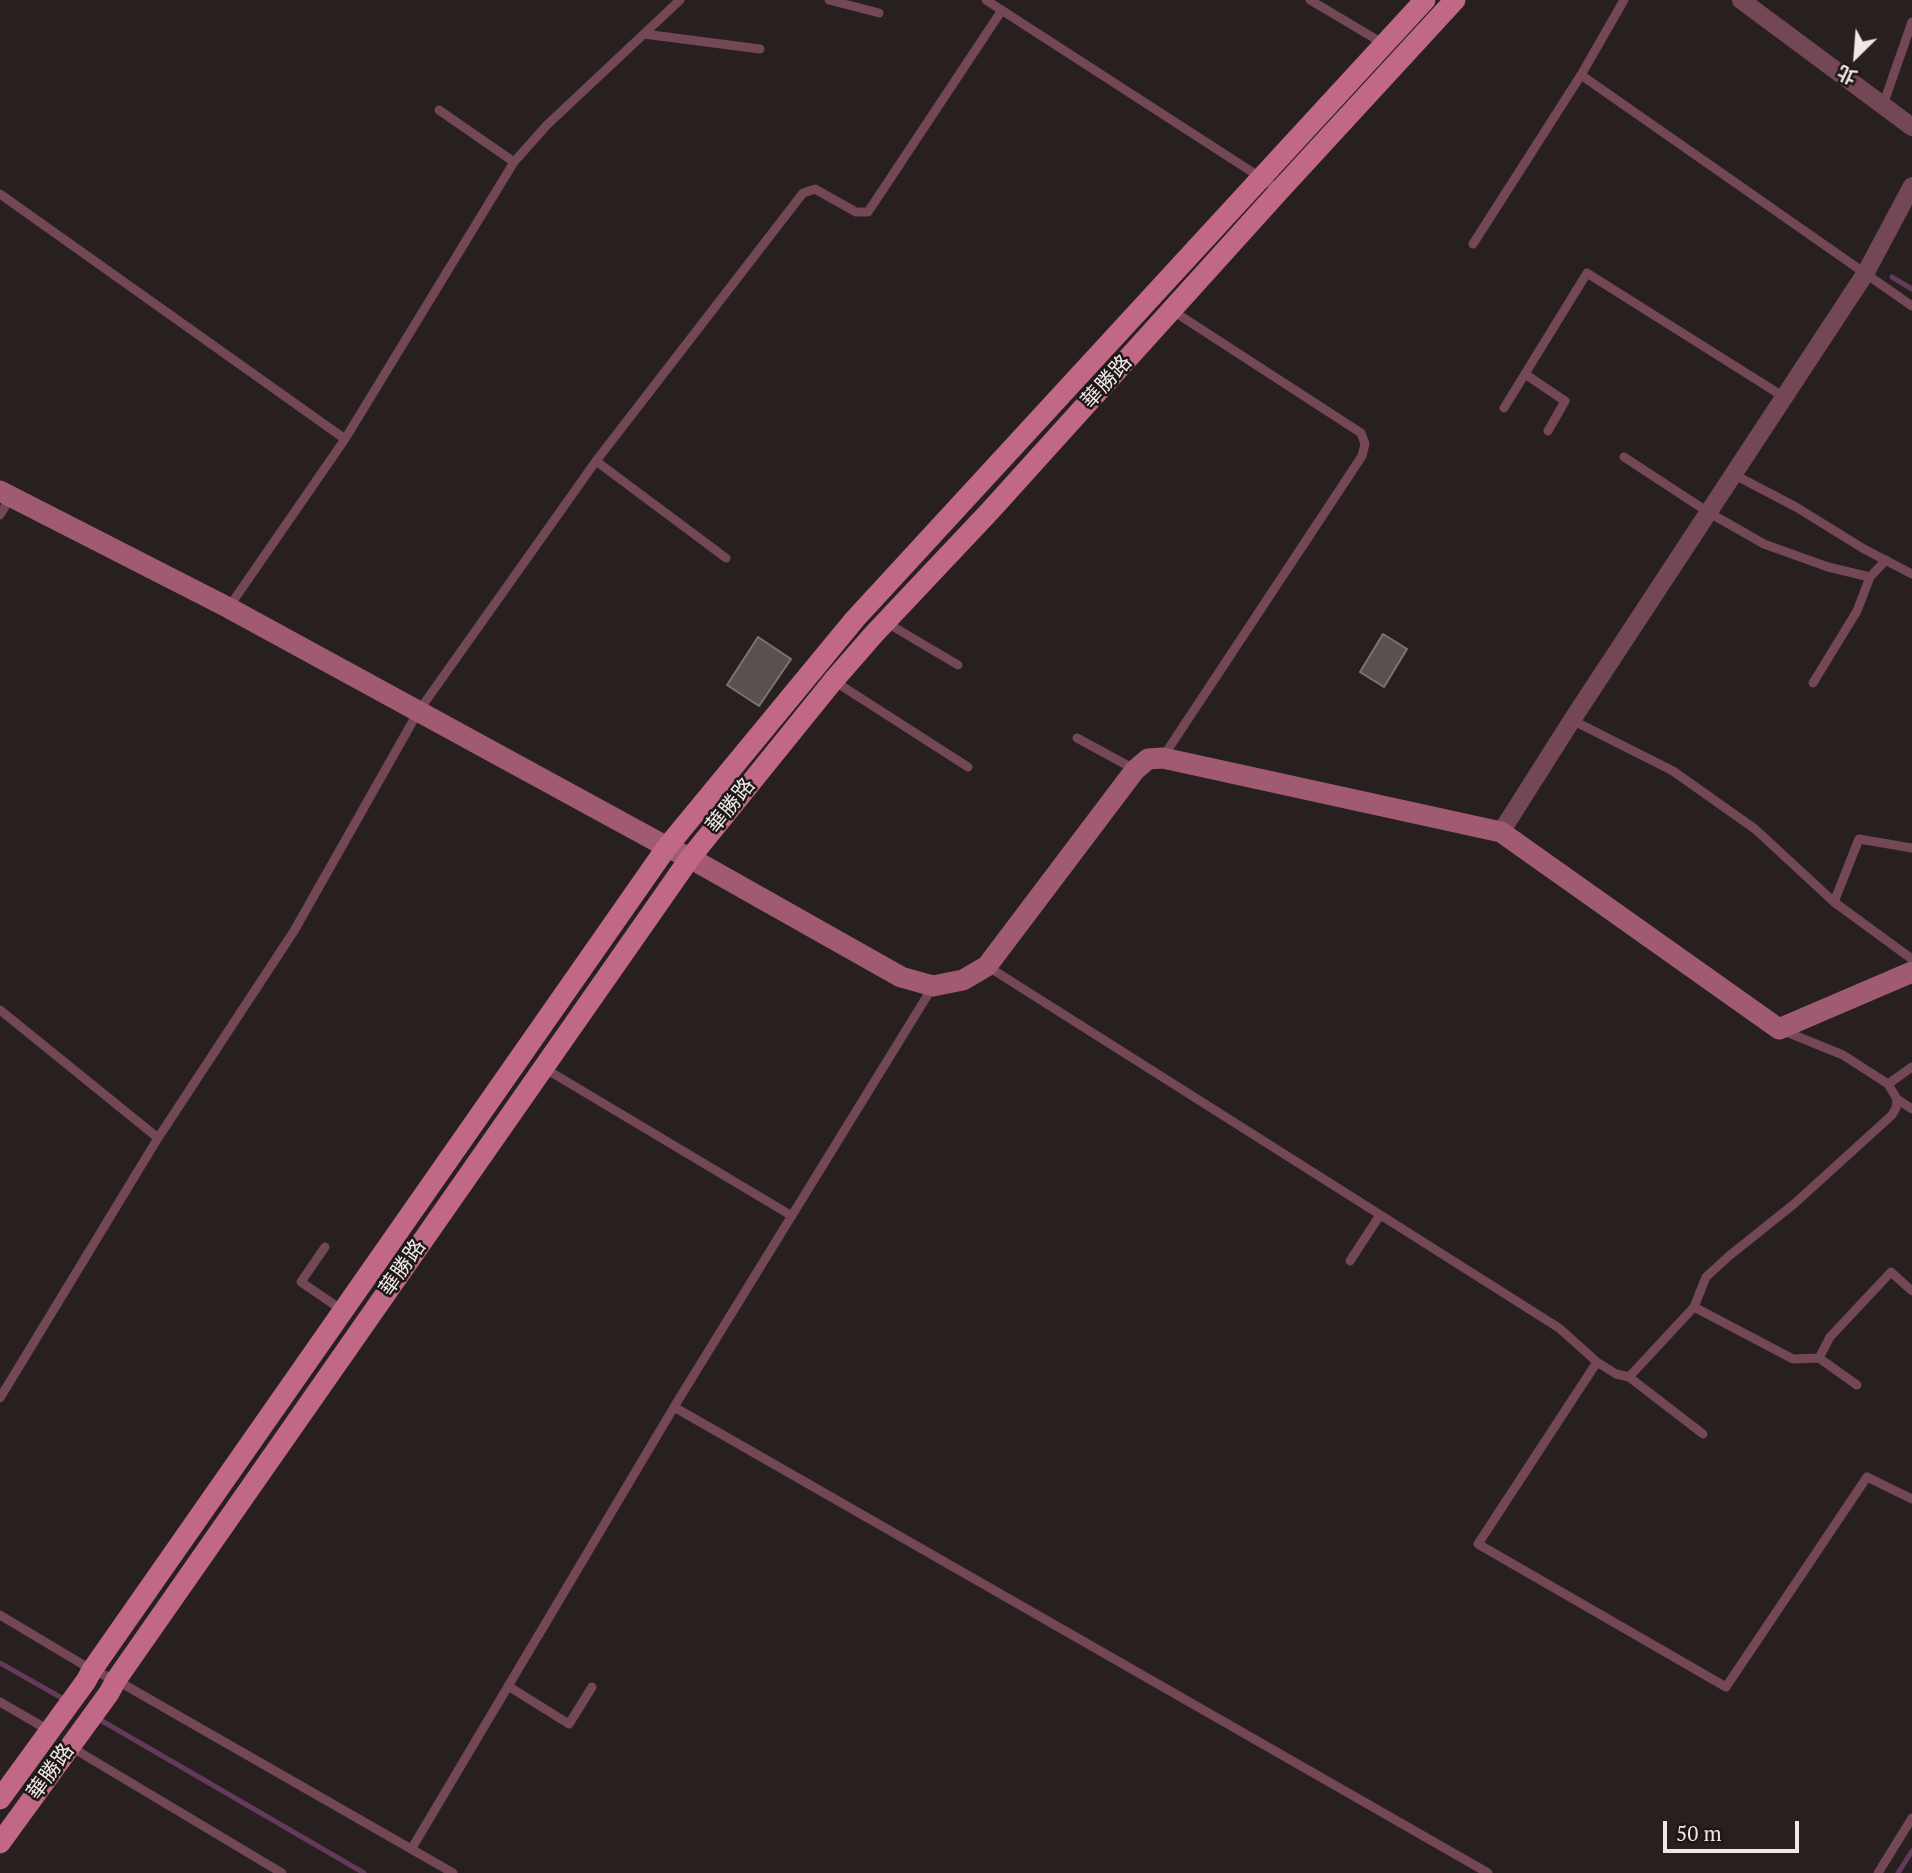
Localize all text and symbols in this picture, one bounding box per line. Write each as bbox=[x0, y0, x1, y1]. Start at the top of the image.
north arrow bbox=[1821, 21, 1891, 91]
text: 北 bbox=[1833, 60, 1861, 91]
street label: 華勝路 bbox=[1077, 350, 1137, 414]
street label: 華勝路 bbox=[701, 774, 761, 838]
street label: 華勝路 bbox=[375, 1235, 431, 1301]
street label: 華勝路 bbox=[22, 1739, 80, 1805]
scale bar bbox=[1667, 1806, 1804, 1850]
text: 50 m bbox=[1676, 1819, 1722, 1847]

